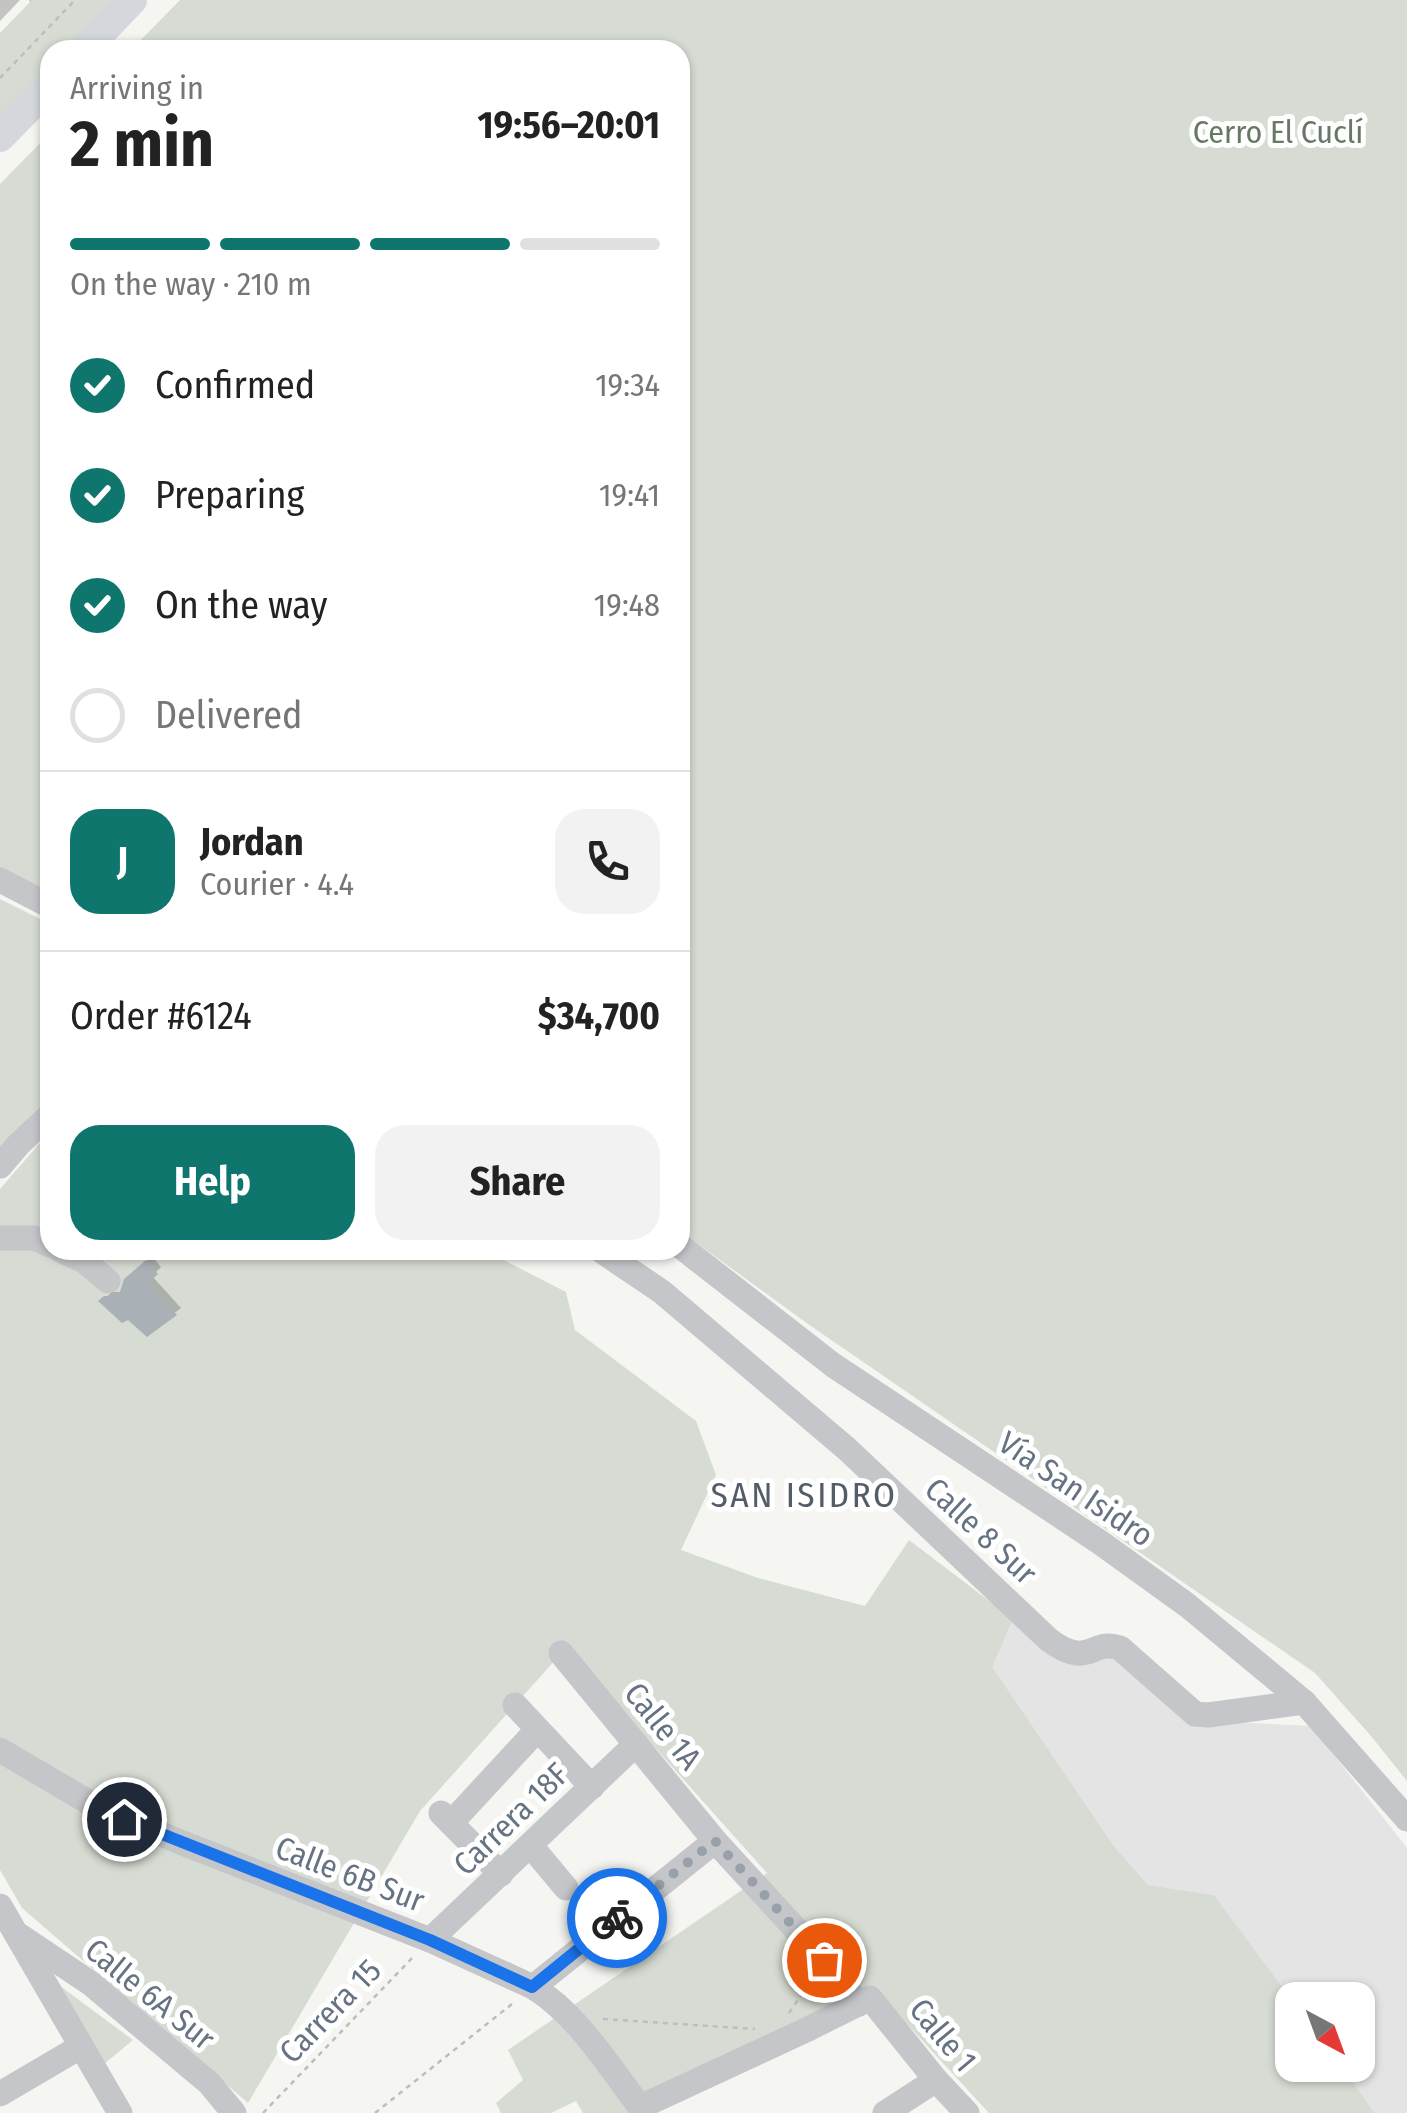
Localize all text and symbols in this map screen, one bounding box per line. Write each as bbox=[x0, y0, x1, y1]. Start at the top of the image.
text: Arriving in bbox=[70, 69, 204, 107]
text: 19:56–20:01 bbox=[477, 102, 660, 148]
text: 2 min bbox=[70, 105, 214, 183]
park label: Cerro El Cuclí bbox=[1193, 113, 1363, 151]
text: On the way · 210 m bbox=[70, 265, 312, 303]
icon: check bbox=[70, 358, 125, 413]
text: Confirmed bbox=[155, 362, 315, 408]
text: 19:34 bbox=[595, 366, 660, 404]
icon: check bbox=[70, 468, 125, 523]
text: Preparing bbox=[155, 472, 304, 518]
text: 19:41 bbox=[599, 476, 660, 514]
icon: check bbox=[70, 578, 125, 633]
text: On the way bbox=[155, 582, 327, 628]
text: 19:48 bbox=[594, 586, 660, 624]
text: Delivered bbox=[155, 692, 302, 738]
button: phone bbox=[555, 809, 660, 914]
text: Jordan bbox=[200, 819, 304, 865]
text: J bbox=[117, 838, 128, 884]
text: Courier · 4.4 bbox=[200, 865, 354, 903]
text: Order #6124 bbox=[70, 993, 252, 1039]
text: $34,700 bbox=[538, 993, 660, 1039]
button: Help bbox=[70, 1125, 355, 1240]
button: Share bbox=[375, 1125, 660, 1240]
street label: Vía San Isidro bbox=[992, 1423, 1160, 1555]
street label: Calle 8 Sur bbox=[917, 1470, 1045, 1592]
district label: SAN ISIDRO bbox=[711, 1474, 897, 1516]
street label: Calle 1A bbox=[617, 1675, 710, 1777]
street label: Carrera 18F bbox=[446, 1755, 576, 1883]
pin bbox=[82, 1777, 167, 1862]
icon: home bbox=[97, 1792, 152, 1847]
street label: Calle 6B Sur bbox=[270, 1828, 430, 1920]
courier bbox=[567, 1868, 667, 1968]
icon: bike bbox=[590, 1891, 645, 1946]
pin bbox=[782, 1918, 867, 2003]
street label: Calle 6A Sur bbox=[78, 1930, 222, 2058]
icon: bag bbox=[797, 1933, 852, 1988]
street label: Carrera 15 bbox=[271, 1951, 389, 2071]
north arrow bbox=[1275, 1982, 1375, 2082]
map controls bbox=[1275, 1982, 1375, 2082]
street label: Calle 1 bbox=[901, 1991, 985, 2079]

